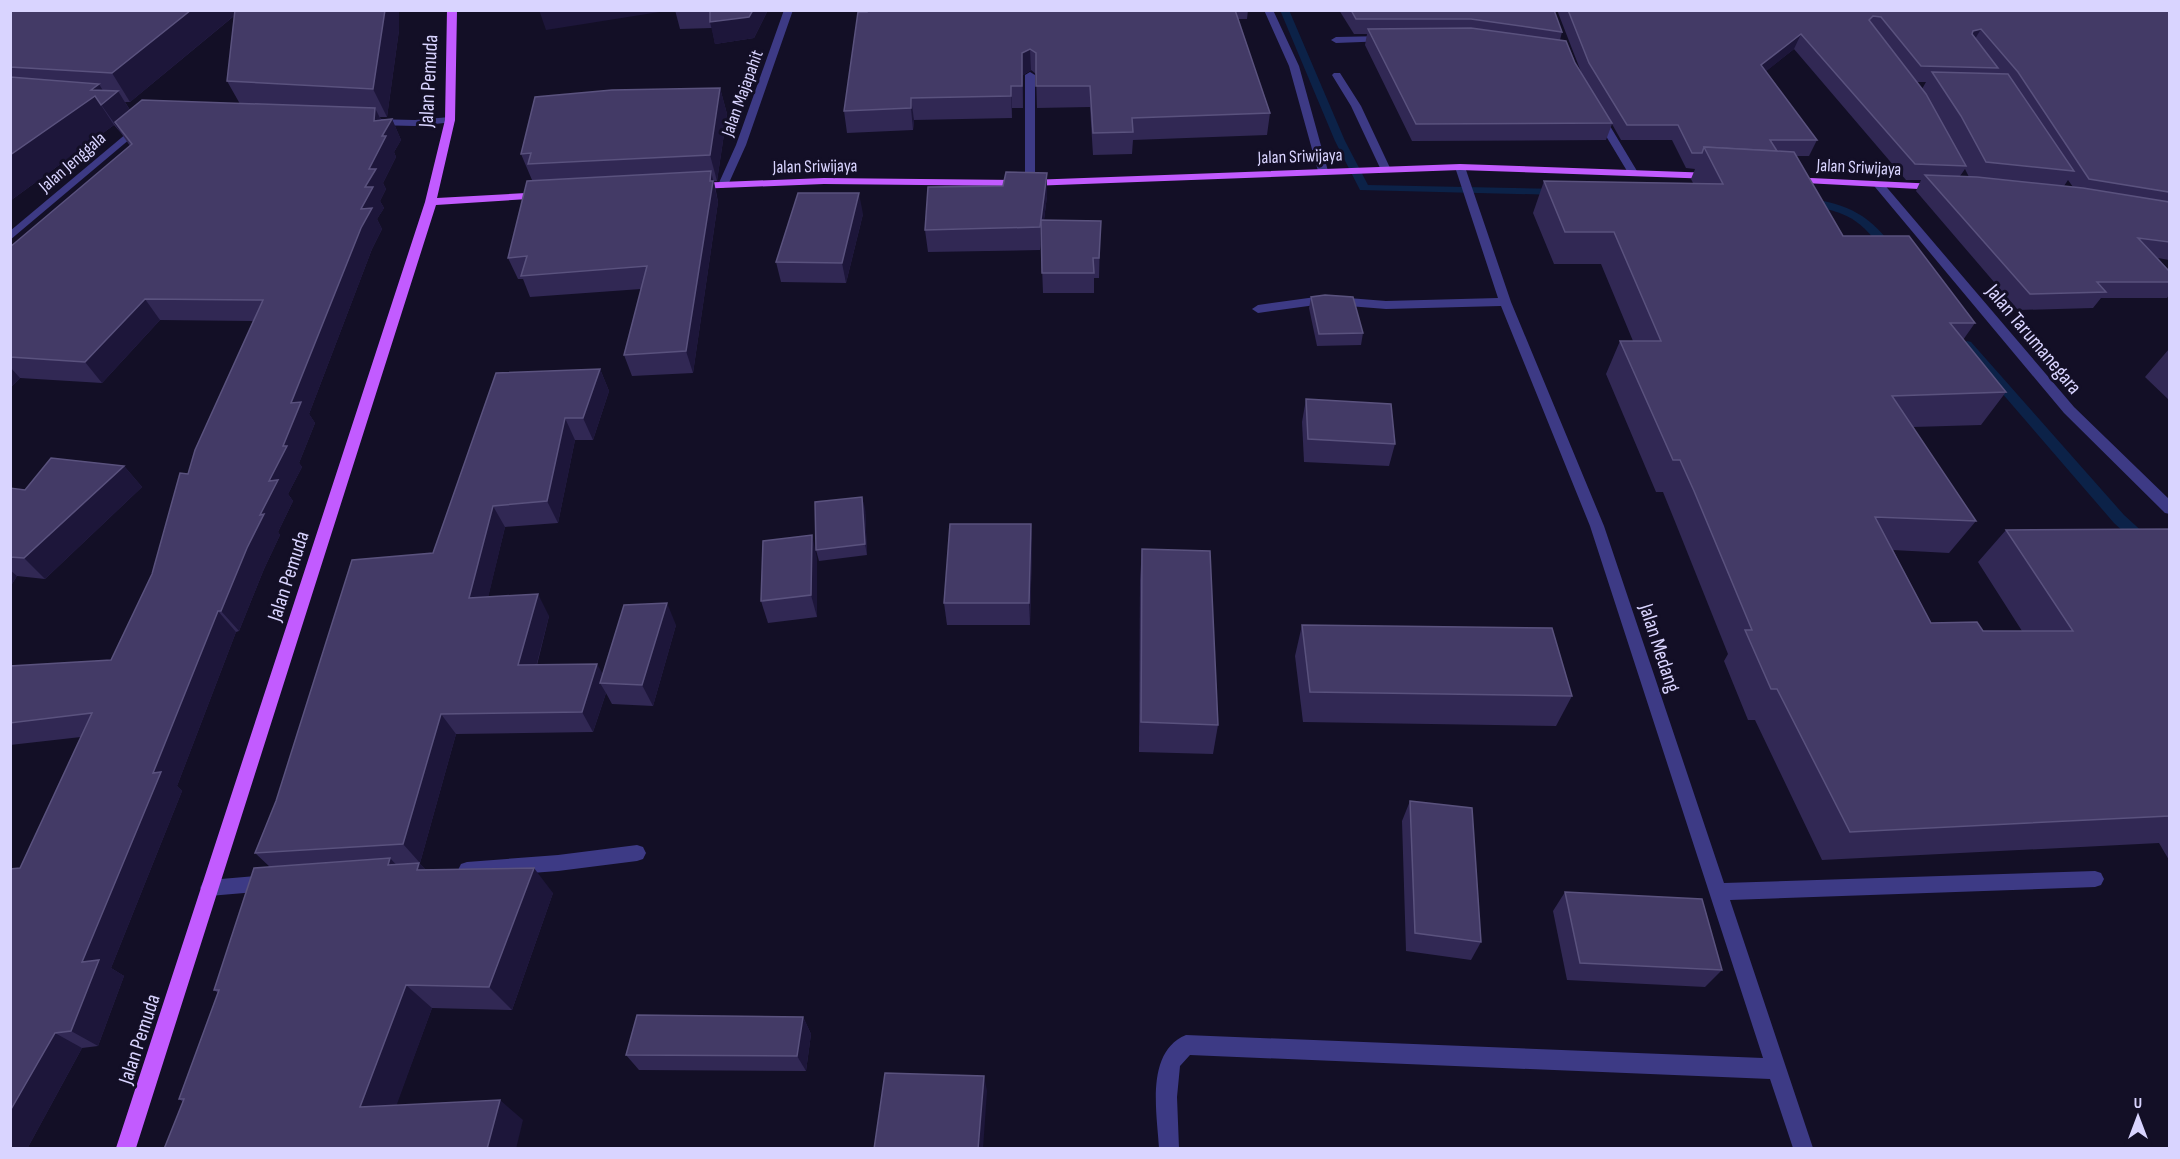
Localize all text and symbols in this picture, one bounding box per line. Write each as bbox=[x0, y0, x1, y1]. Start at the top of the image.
street label: Jalan Pemuda bbox=[414, 34, 443, 129]
street label: Jalan Majapahit bbox=[717, 47, 768, 140]
street label: Jalan Jenggala bbox=[34, 128, 110, 198]
street label: Jalan Sriwijaya bbox=[1256, 145, 1343, 169]
street label: Jalan Sriwijaya bbox=[771, 155, 858, 178]
street label: Jalan Sriwijaya bbox=[1815, 155, 1902, 180]
street label: Jalan Tarumanegara bbox=[1980, 279, 2087, 399]
street label: Jalan Pemuda bbox=[262, 528, 315, 625]
street label: Jalan Medang bbox=[1633, 600, 1686, 696]
street label: Jalan Pemuda bbox=[113, 991, 166, 1088]
north arrow bbox=[2108, 1087, 2168, 1147]
text: U bbox=[2134, 1094, 2142, 1113]

